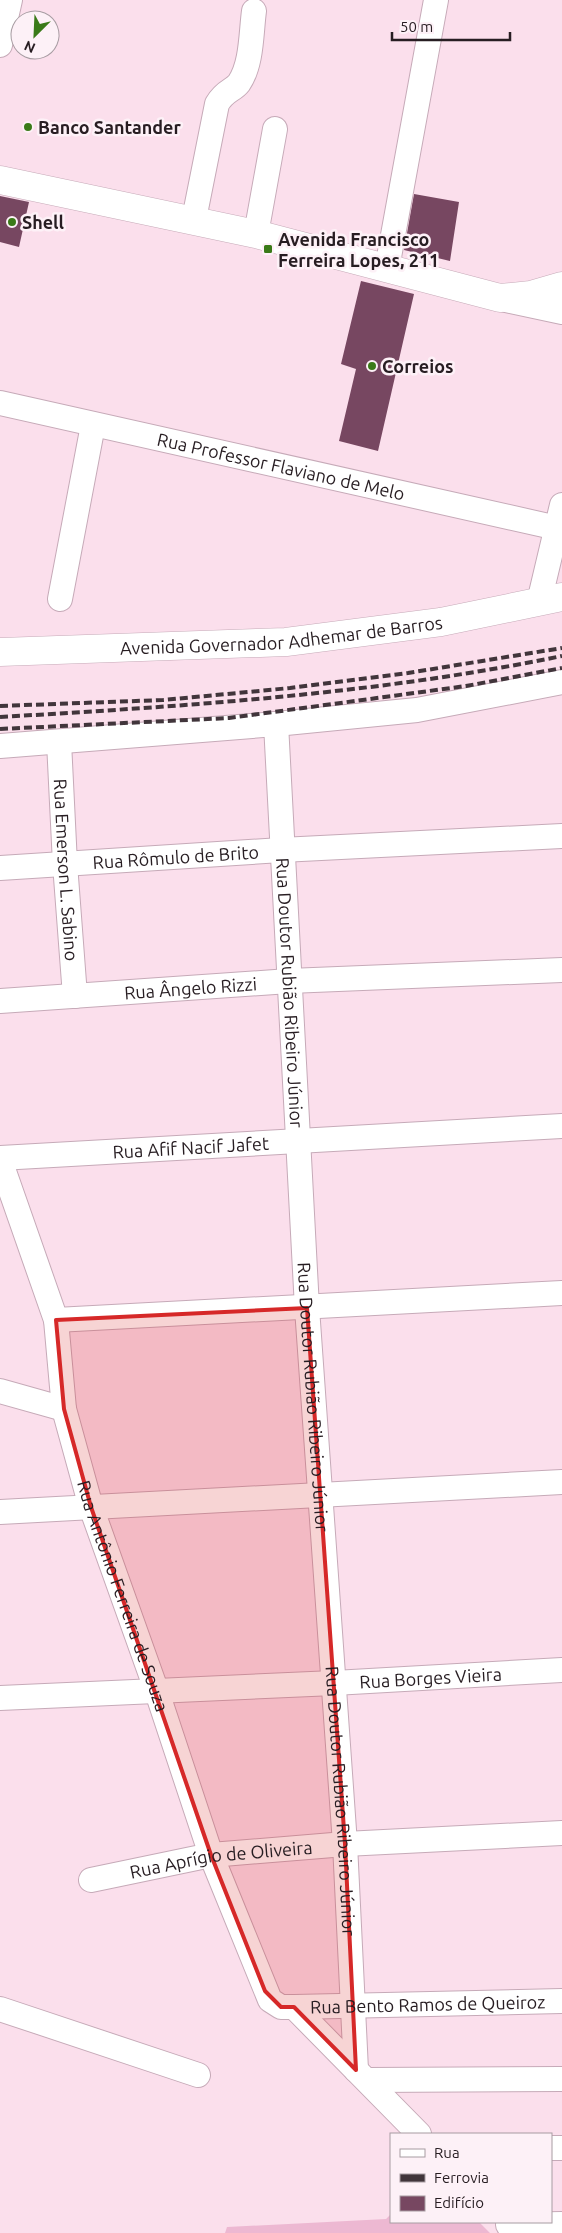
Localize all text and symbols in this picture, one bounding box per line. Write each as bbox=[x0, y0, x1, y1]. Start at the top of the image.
north arrow bbox=[10, 10, 60, 60]
scale bar bbox=[392, 10, 510, 42]
text: 50 m bbox=[400, 18, 433, 35]
text: N bbox=[22, 37, 38, 56]
place label: Banco Santander bbox=[38, 117, 181, 137]
marker: Banco Santander bbox=[22, 121, 34, 133]
place label: Shell bbox=[22, 212, 65, 232]
marker: Shell bbox=[6, 216, 18, 228]
place label: Avenida Francisco Ferreira Lopes, 211 bbox=[278, 229, 439, 270]
marker: Avenida Francisco Ferreira Lopes, 211 bbox=[262, 243, 274, 255]
place label: Correios bbox=[382, 356, 454, 376]
marker: Correios bbox=[366, 360, 378, 372]
street label: Rua Professor Flaviano de Melo bbox=[155, 429, 407, 503]
street label: Avenida Governador Adhemar de Barros bbox=[120, 612, 444, 658]
street label: Rua Emerson L. Sabino bbox=[51, 778, 82, 962]
street label: Rua Rômulo de Brito bbox=[92, 841, 259, 872]
street label: Rua Doutor Rubião Ribeiro Júnior bbox=[273, 857, 307, 1128]
street label: Rua Ângelo Rizzi bbox=[123, 973, 258, 1002]
street label: Rua Afif Nacif Jafet bbox=[112, 1133, 269, 1162]
street label: Rua Doutor Rubião Ribeiro Júnior bbox=[295, 1262, 333, 1533]
street label: Rua Antônio Ferreira de Souza bbox=[74, 1478, 173, 1714]
street label: Rua Borges Vieira bbox=[359, 1663, 502, 1692]
street label: Rua Doutor Rubião Ribeiro Júnior bbox=[322, 1665, 359, 1937]
street label: Rua Aprígio de Oliveira bbox=[128, 1837, 313, 1882]
street label: Rua Bento Ramos de Queiroz bbox=[310, 1991, 546, 2017]
legend bbox=[390, 2133, 552, 2223]
text: Rua bbox=[434, 2144, 460, 2161]
text: Ferrovia bbox=[434, 2169, 489, 2186]
text: Edifício bbox=[434, 2194, 484, 2211]

